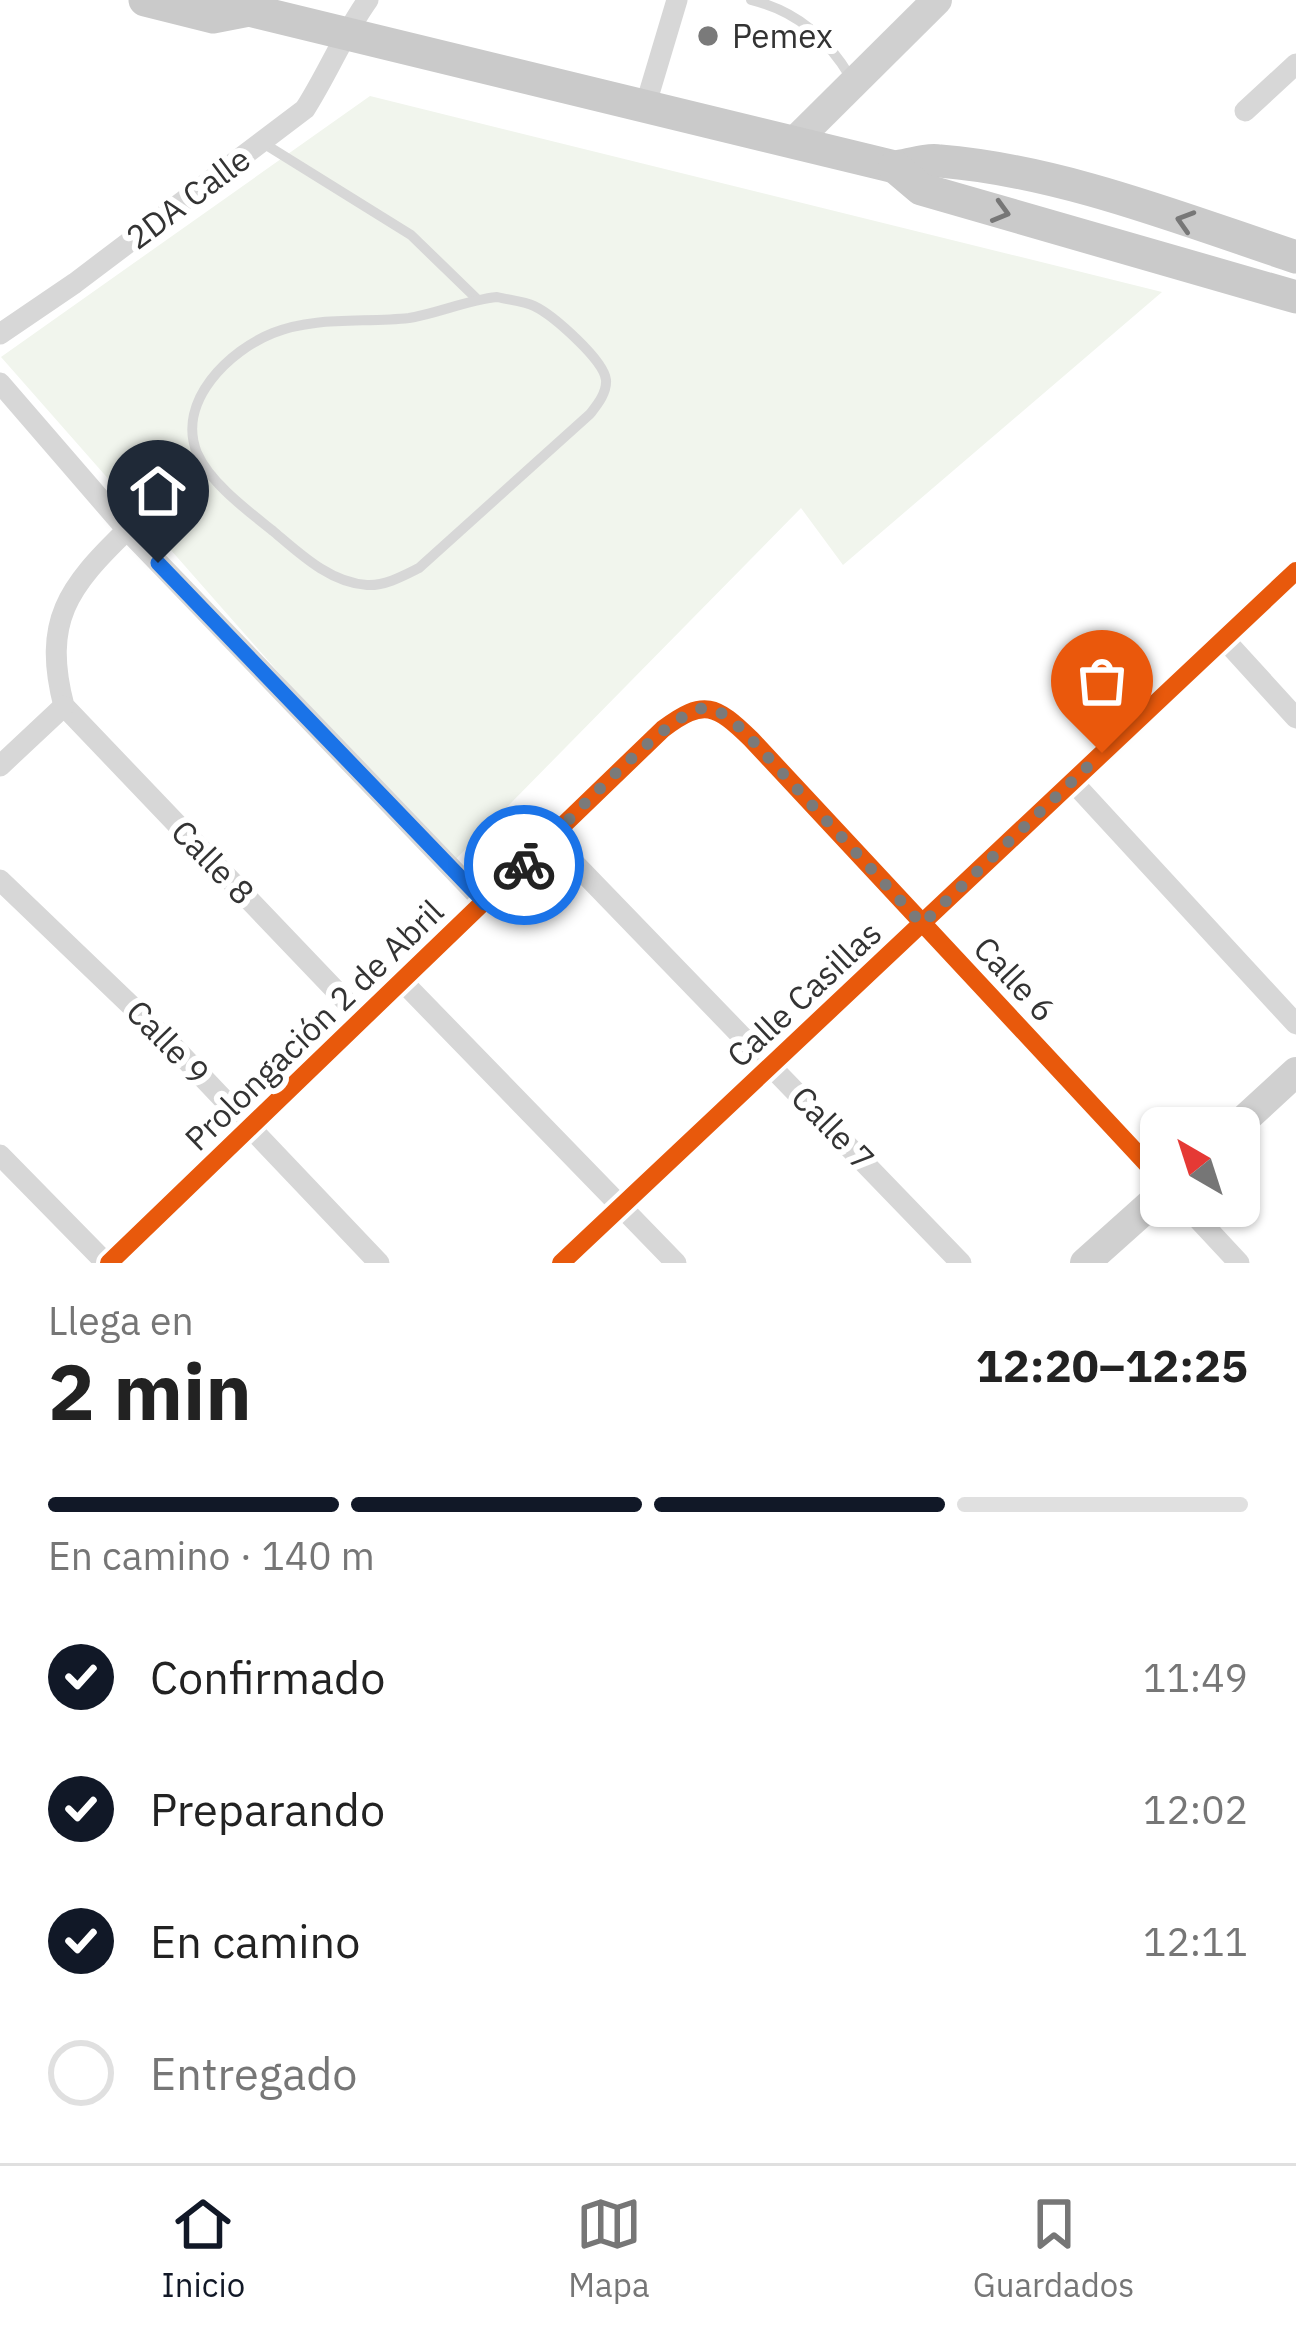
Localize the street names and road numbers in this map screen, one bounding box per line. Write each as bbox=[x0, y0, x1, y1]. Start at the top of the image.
street label: 2DA Calle bbox=[117, 137, 258, 258]
street label: Calle 8 bbox=[163, 810, 264, 913]
street label: Prolongación 2 de Abril bbox=[175, 890, 452, 1159]
street label: Calle Casillas bbox=[717, 911, 890, 1076]
street label: Calle 6 bbox=[965, 927, 1066, 1030]
street label: Calle 9 bbox=[118, 990, 219, 1093]
street label: Calle 7 bbox=[783, 1076, 884, 1179]

